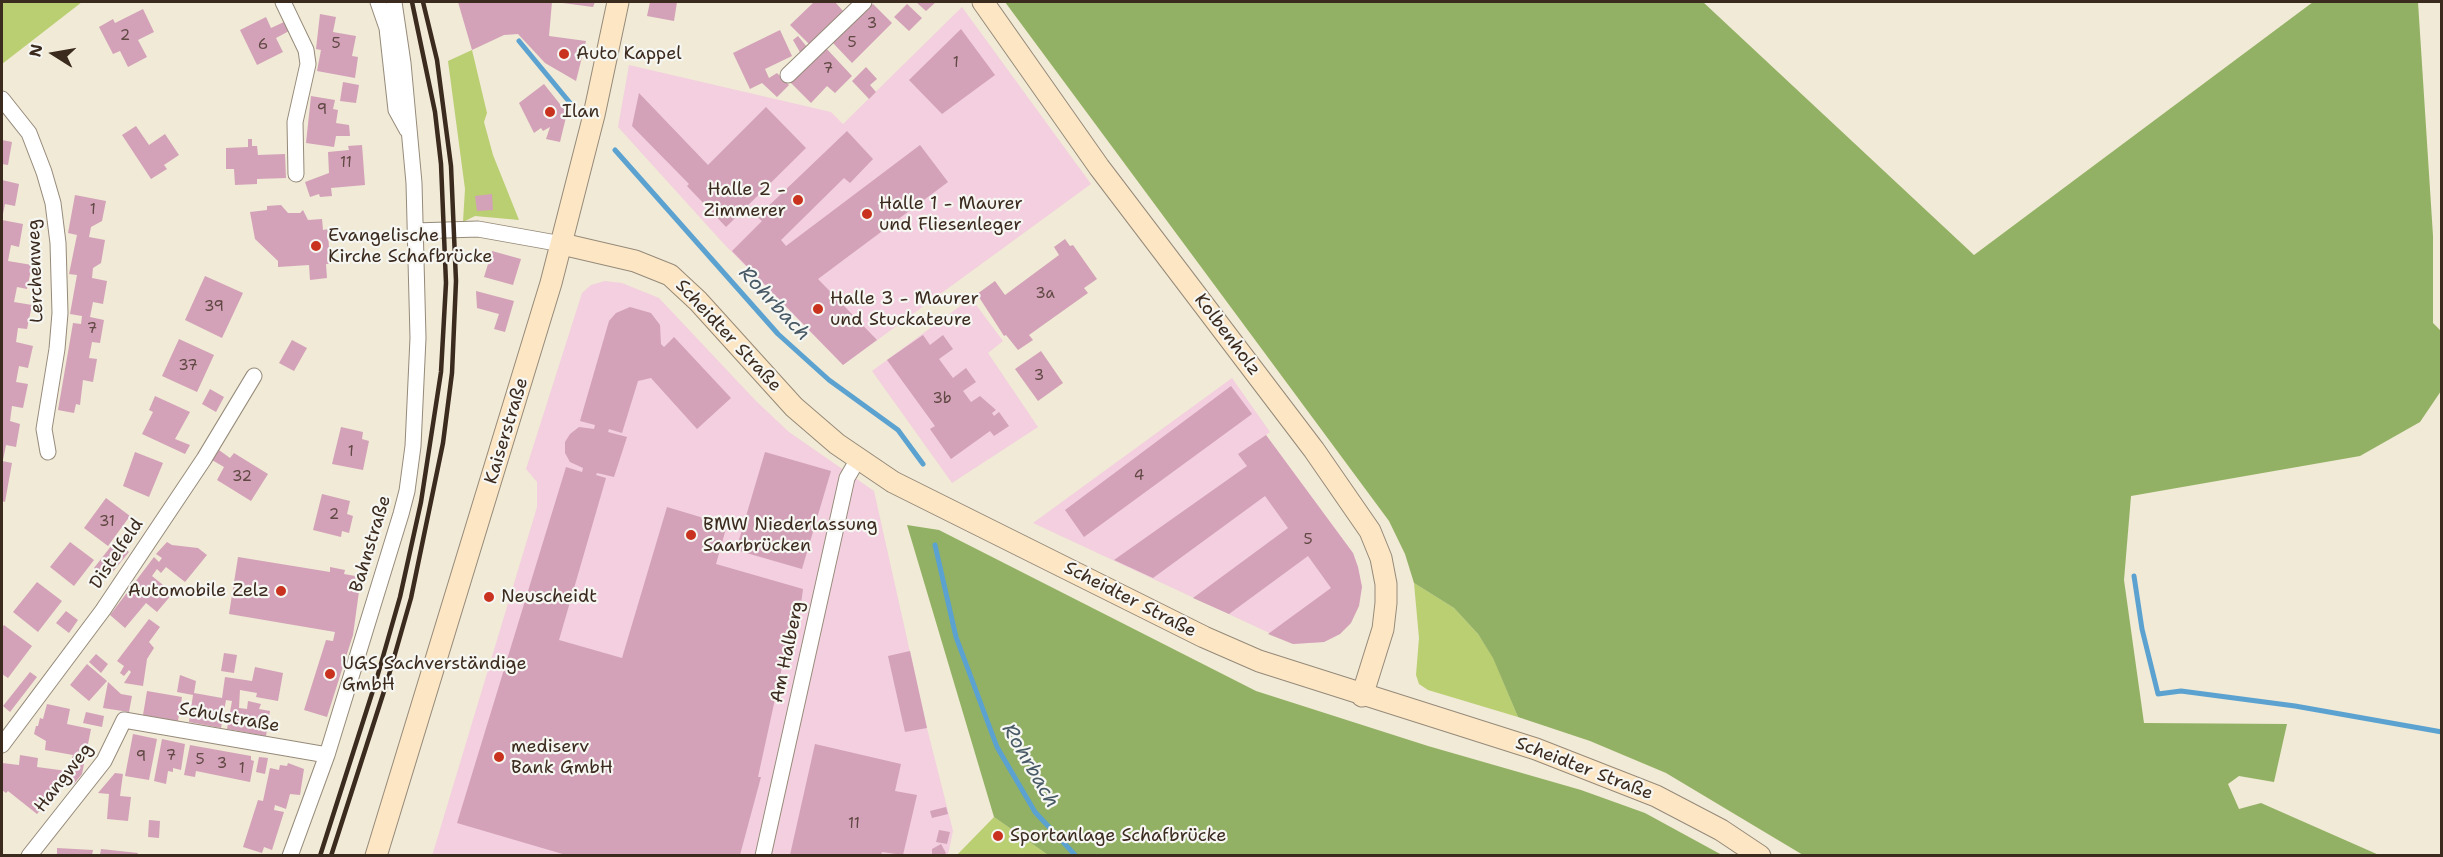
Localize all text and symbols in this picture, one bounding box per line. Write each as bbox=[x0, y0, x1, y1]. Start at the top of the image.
house number: 3 bbox=[867, 15, 877, 33]
north arrow bbox=[24, 24, 84, 84]
house number: 2 bbox=[120, 27, 130, 45]
house number: 5 bbox=[847, 34, 857, 52]
house number: 5 bbox=[331, 35, 341, 53]
house number: 6 bbox=[258, 36, 268, 54]
text: N bbox=[24, 42, 47, 59]
place label: Auto Kappel bbox=[576, 43, 682, 65]
marker: Auto Kappel bbox=[557, 47, 571, 61]
house number: 1 bbox=[953, 54, 959, 72]
house number: 7 bbox=[823, 60, 833, 78]
house number: 9 bbox=[317, 101, 327, 119]
place label: Ilan bbox=[562, 101, 599, 123]
marker: Ilan bbox=[543, 105, 557, 119]
house number: 11 bbox=[340, 154, 352, 172]
place label: Halle 2 - Zimmerer bbox=[704, 179, 786, 222]
marker: Halle 2 - Zimmerer bbox=[791, 193, 805, 207]
place label: Halle 1 - Maurer und Fliesenleger bbox=[879, 193, 1023, 236]
house number: 1 bbox=[90, 201, 96, 219]
marker: Halle 1 - Maurer und Fliesenleger bbox=[860, 207, 874, 221]
street label: Lerchenweg bbox=[23, 219, 49, 323]
place label: Evangelische Kirche Schafbrücke bbox=[328, 225, 493, 268]
marker: Evangelische Kirche Schafbrücke bbox=[309, 239, 323, 253]
water label: Rohrbach bbox=[733, 262, 815, 346]
street label: Scheidter Straße bbox=[671, 275, 785, 397]
house number: 3a bbox=[1035, 285, 1055, 303]
place label: Halle 3 - Maurer und Stuckateure bbox=[830, 288, 979, 330]
street label: Kolbenholz bbox=[1189, 290, 1265, 380]
house number: 39 bbox=[204, 298, 224, 316]
marker: Halle 3 - Maurer und Stuckateure bbox=[811, 302, 825, 316]
house number: 7 bbox=[87, 320, 97, 338]
house number: 37 bbox=[178, 357, 198, 375]
house number: 3 bbox=[1034, 367, 1044, 385]
street label: Kaiserstraße bbox=[481, 375, 533, 487]
house number: 3b bbox=[932, 390, 952, 408]
house number: 1 bbox=[348, 443, 354, 461]
house number: 4 bbox=[1134, 467, 1144, 485]
house number: 32 bbox=[232, 468, 252, 486]
street label: Bahnstraße bbox=[346, 493, 396, 595]
house number: 2 bbox=[329, 506, 339, 524]
house number: 31 bbox=[99, 513, 115, 531]
place label: BMW Niederlassung Saarbrücken bbox=[703, 514, 878, 556]
street label: Distelfeld bbox=[86, 515, 148, 593]
marker: BMW Niederlassung Saarbrücken bbox=[684, 528, 698, 542]
house number: 5 bbox=[1303, 531, 1313, 549]
street label: Scheidter Straße bbox=[1060, 557, 1200, 643]
place label: Automobile Zelz bbox=[128, 580, 269, 602]
marker: Automobile Zelz bbox=[274, 584, 288, 598]
place label: Neuscheidt bbox=[501, 586, 597, 608]
marker: Neuscheidt bbox=[482, 590, 496, 604]
street label: Am Halberg bbox=[767, 599, 809, 705]
place label: UGS Sachverständige GmbH bbox=[342, 653, 527, 696]
marker: UGS Sachverständige GmbH bbox=[323, 667, 337, 681]
street label: Schulstraße bbox=[177, 699, 281, 737]
water label: Rohrbach bbox=[996, 720, 1064, 812]
street label: Scheidter Straße bbox=[1512, 733, 1656, 805]
place label: mediserv Bank GmbH bbox=[511, 736, 613, 778]
street label: Hangweg bbox=[30, 739, 98, 817]
house number: 7 bbox=[166, 747, 176, 765]
house number: 9 bbox=[136, 748, 146, 766]
marker: mediserv Bank GmbH bbox=[492, 750, 506, 764]
house number: 5 bbox=[195, 751, 205, 769]
house number: 3 bbox=[217, 755, 227, 773]
house number: 1 bbox=[239, 760, 245, 778]
house number: 11 bbox=[848, 815, 860, 833]
place label: Sportanlage Schafbrücke bbox=[1010, 825, 1226, 847]
marker: Sportanlage Schafbrücke bbox=[991, 829, 1005, 843]

